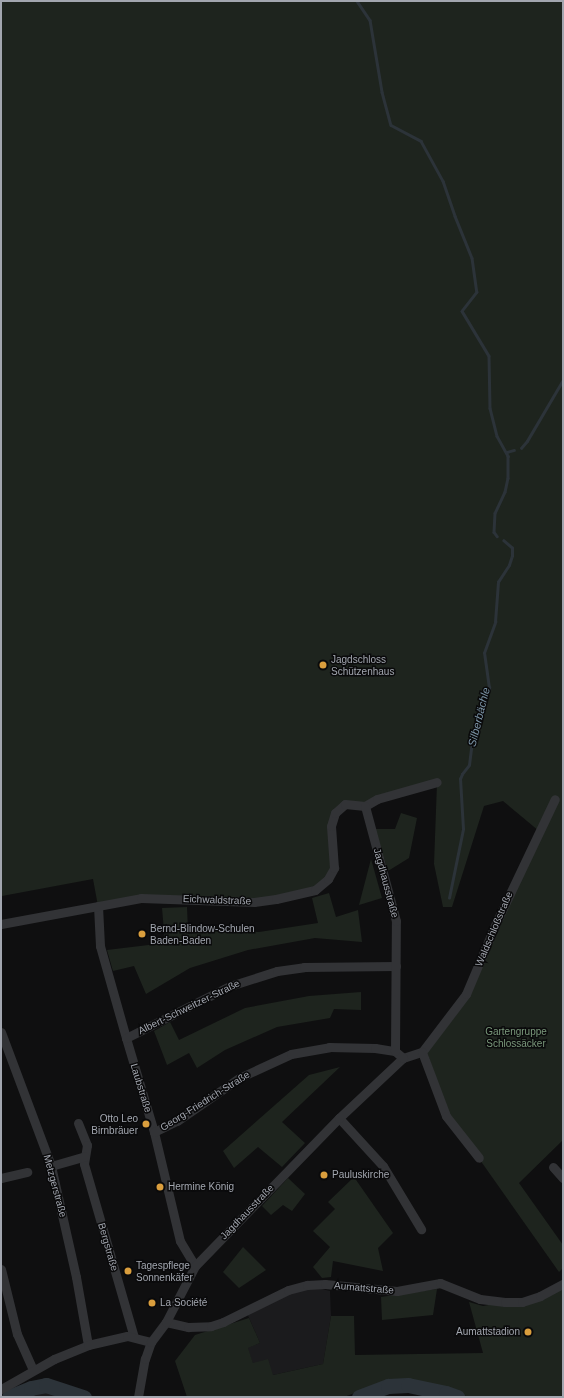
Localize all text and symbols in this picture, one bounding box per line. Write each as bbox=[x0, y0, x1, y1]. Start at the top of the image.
place label: Jagdschloss Schützenhaus bbox=[331, 653, 394, 676]
marker: Jagdschloss Schützenhaus bbox=[318, 660, 328, 670]
water label: Silberbächle bbox=[465, 686, 493, 748]
street label: Jagdhausstraße bbox=[371, 847, 401, 919]
street label: Waldschloßstraße bbox=[473, 890, 515, 968]
street label: Eichwaldstraße bbox=[183, 893, 251, 907]
place label: Bernd-Blindow-Schulen Baden-Baden bbox=[150, 922, 255, 946]
marker: Bernd-Blindow-Schulen Baden-Baden bbox=[137, 929, 147, 939]
street label: Albert-Schweitzer-Straße bbox=[136, 977, 242, 1037]
park label: Gartengruppe Schlossäcker bbox=[485, 1025, 547, 1048]
street label: Laubstraße bbox=[128, 1062, 154, 1114]
street label: Georg-Friedrich-Straße bbox=[158, 1069, 252, 1133]
place label: Otto Leo Birnbräuer bbox=[91, 1112, 138, 1136]
marker: Otto Leo Birnbräuer bbox=[141, 1119, 151, 1129]
street label: Metzgerstraße bbox=[41, 1153, 69, 1219]
place label: Pauluskirche bbox=[332, 1169, 389, 1181]
marker: Pauluskirche bbox=[319, 1170, 329, 1180]
place label: Hermine König bbox=[168, 1181, 234, 1193]
marker: Hermine König bbox=[155, 1182, 165, 1192]
street label: Jagdhausstraße bbox=[218, 1182, 276, 1242]
street label: Bergstraße bbox=[95, 1222, 121, 1272]
place label: Tagespflege Sonnenkäfer bbox=[136, 1259, 193, 1282]
marker: Tagespflege Sonnenkäfer bbox=[123, 1266, 133, 1276]
street label: Aumattstraße bbox=[334, 1279, 394, 1297]
place label: La Société bbox=[160, 1297, 207, 1309]
marker: La Société bbox=[147, 1298, 157, 1308]
place label: Aumattstadion bbox=[456, 1326, 520, 1338]
marker: Aumattstadion bbox=[523, 1327, 533, 1337]

